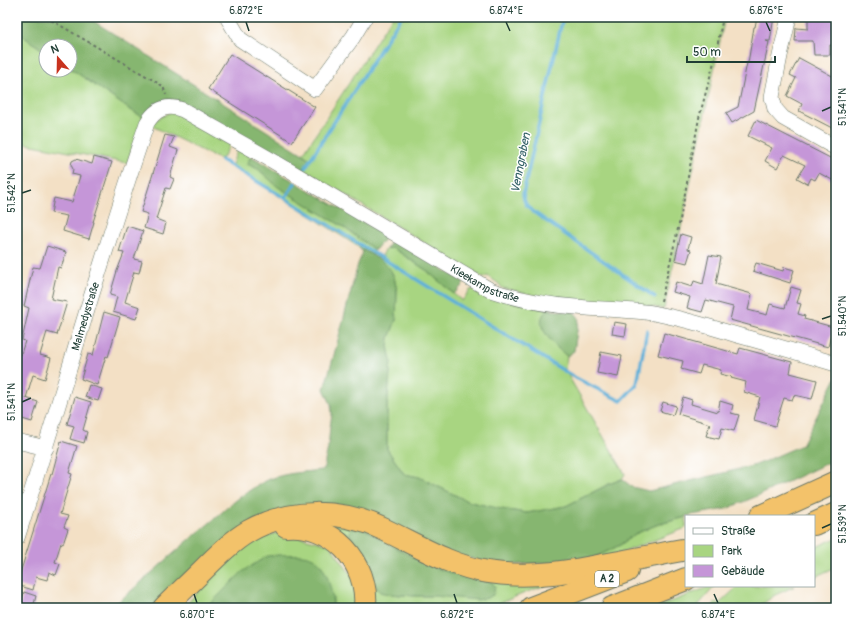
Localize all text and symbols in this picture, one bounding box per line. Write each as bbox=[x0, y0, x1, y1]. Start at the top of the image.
text: 6.872°E bbox=[229, 5, 263, 17]
text: 6.874°E bbox=[489, 5, 523, 17]
text: 6.876°E bbox=[749, 5, 783, 17]
north arrow bbox=[38, 38, 78, 78]
scale bar bbox=[687, 38, 775, 64]
text: N bbox=[49, 42, 61, 56]
text: 50 m bbox=[693, 45, 721, 60]
text: 51.541°N bbox=[837, 88, 849, 126]
water label: Venngraben bbox=[508, 131, 534, 194]
text: 51.542°N bbox=[6, 173, 18, 213]
street label: Kleekampstraße bbox=[448, 262, 521, 305]
street label: Malmedystraße bbox=[69, 280, 102, 352]
text: 51.540°N bbox=[837, 295, 849, 336]
text: 51.541°N bbox=[6, 383, 18, 421]
text: 51.539°N bbox=[837, 504, 849, 543]
legend bbox=[685, 515, 815, 587]
text: Straße bbox=[721, 524, 755, 539]
text: Park bbox=[721, 544, 742, 559]
text: Gebäude bbox=[721, 564, 765, 579]
road number: A 2 bbox=[595, 571, 619, 587]
text: 6.870°E bbox=[180, 609, 214, 621]
text: 6.872°E bbox=[440, 609, 474, 621]
text: 6.874°E bbox=[701, 609, 735, 621]

